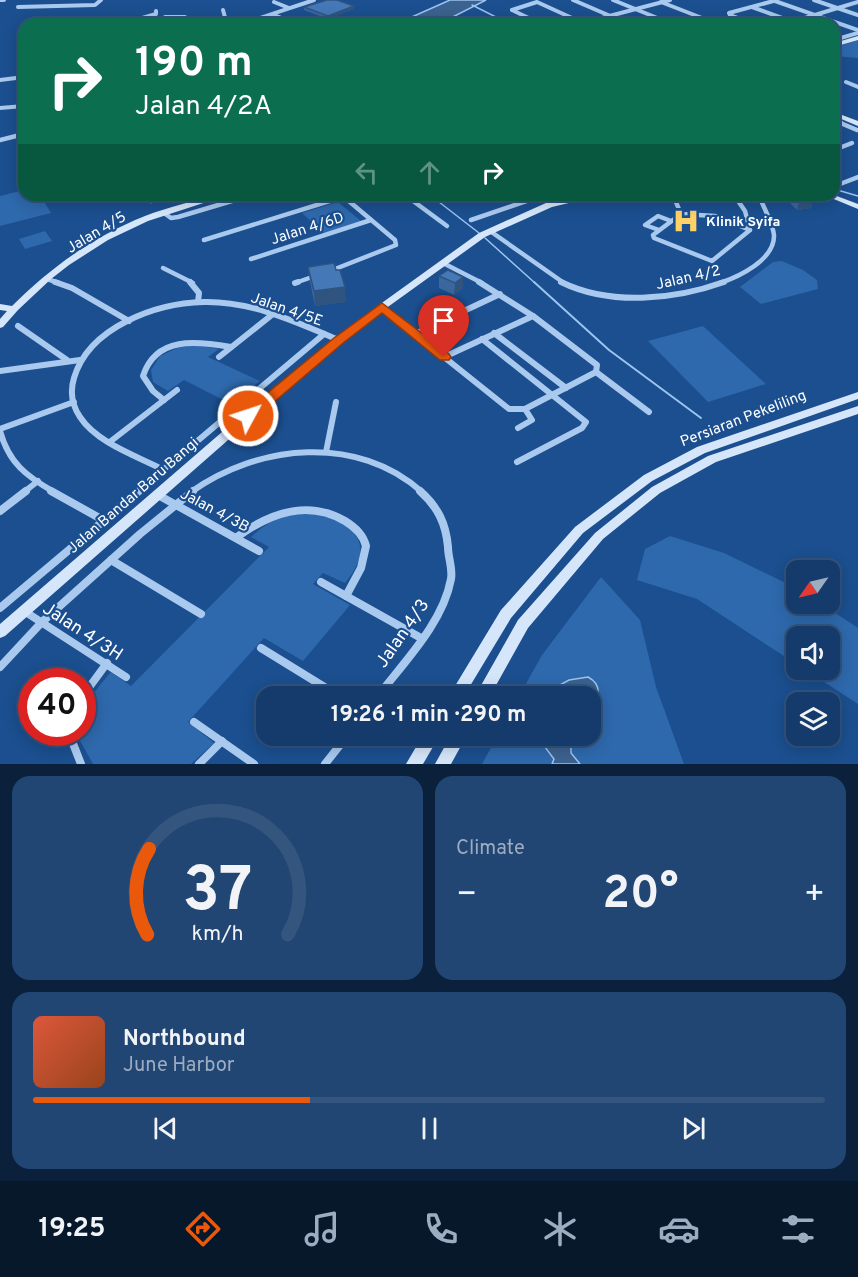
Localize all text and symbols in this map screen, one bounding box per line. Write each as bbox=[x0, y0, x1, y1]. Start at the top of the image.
text: 190 m bbox=[135, 38, 253, 91]
icon: right bbox=[36, 42, 114, 120]
text: Jalan 4/2A bbox=[135, 90, 272, 124]
icon: left bbox=[350, 156, 383, 189]
icon: ahead bbox=[413, 156, 446, 189]
icon: right bbox=[476, 156, 509, 189]
hospital icon: Klinik Syifa bbox=[671, 206, 701, 236]
street label: Jalan 4/5 bbox=[64, 208, 130, 258]
street label: Jalan 4/6D bbox=[268, 209, 347, 250]
place label: Klinik Syifa bbox=[706, 214, 780, 231]
street label: Jalan 4/2 bbox=[654, 262, 723, 295]
street label: Jalan 4/5E bbox=[248, 289, 325, 332]
pin bbox=[418, 295, 469, 357]
icon: arrive bbox=[427, 304, 460, 337]
position arrow bbox=[216, 384, 280, 448]
street label: Persiaran Pekeliling bbox=[678, 387, 809, 452]
street label: Jalan Bandar Baru Bangi bbox=[65, 434, 203, 558]
street label: Jalan 4/3B bbox=[176, 485, 252, 537]
north arrow bbox=[786, 560, 840, 614]
map controls bbox=[786, 560, 840, 746]
street label: Jalan 4/3 bbox=[371, 595, 435, 673]
street label: Jalan 4/3H bbox=[38, 598, 127, 667]
button: sound bbox=[786, 626, 840, 680]
speed limit sign: 40 bbox=[18, 668, 96, 746]
button: layers bbox=[786, 692, 840, 746]
text: 19:26 · 1 min · 290 m bbox=[331, 702, 526, 729]
text: Climate bbox=[456, 836, 525, 862]
text: 37 bbox=[183, 854, 252, 933]
text: 20° bbox=[603, 867, 678, 924]
text: − bbox=[456, 875, 477, 917]
text: + bbox=[804, 875, 825, 917]
text: km/h bbox=[191, 921, 244, 948]
text: Northbound bbox=[123, 1026, 246, 1053]
text: June Harbor bbox=[123, 1053, 235, 1079]
icon: previous bbox=[149, 1112, 182, 1145]
icon: pause bbox=[413, 1112, 446, 1145]
icon: next bbox=[677, 1112, 710, 1145]
icon: directions bbox=[182, 1208, 224, 1250]
icon: music bbox=[301, 1208, 343, 1250]
icon: phone bbox=[420, 1208, 462, 1250]
icon: climate bbox=[539, 1208, 581, 1250]
icon: car bbox=[658, 1208, 700, 1250]
icon: filters bbox=[777, 1208, 819, 1250]
text: 19:25 bbox=[39, 1212, 105, 1246]

